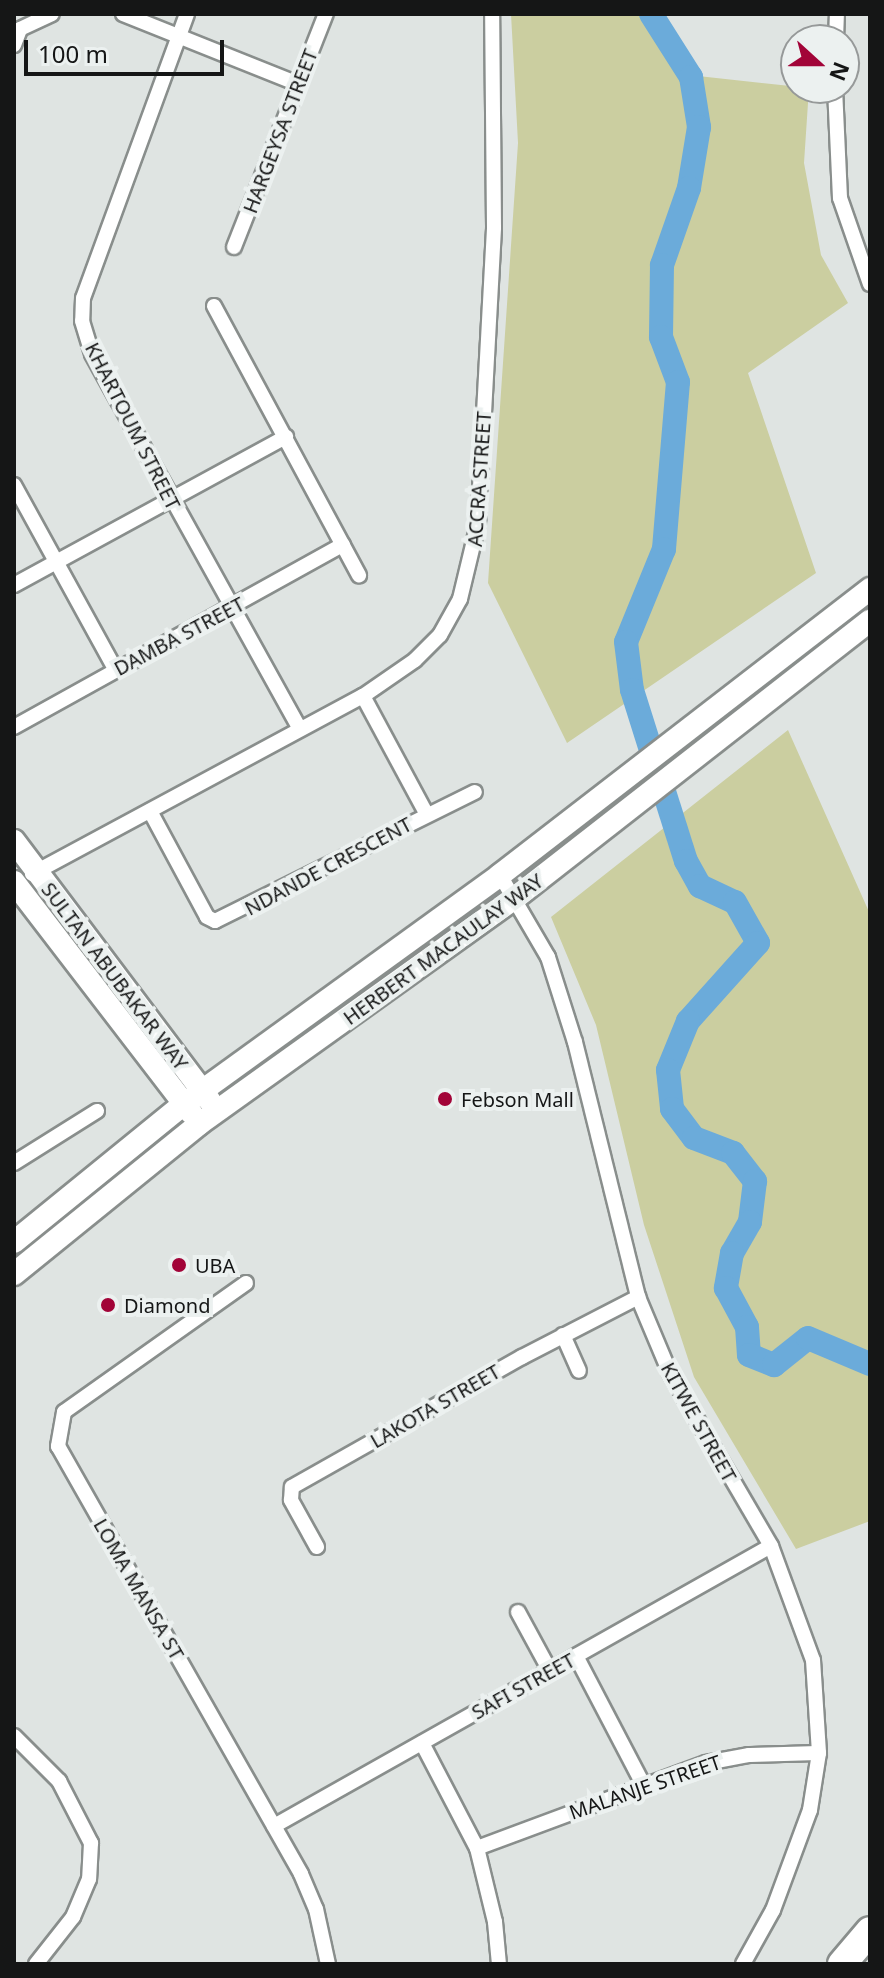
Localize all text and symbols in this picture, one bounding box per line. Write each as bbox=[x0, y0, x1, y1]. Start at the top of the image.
scale bar bbox=[28, 24, 228, 74]
north arrow bbox=[780, 24, 860, 104]
text: 100 m bbox=[38, 37, 108, 70]
street label: HARGEYSA STREET bbox=[238, 46, 322, 216]
text: N bbox=[823, 58, 858, 86]
street label: KHARTOUM STREET bbox=[80, 338, 186, 514]
street label: ACCRA STREET bbox=[462, 411, 496, 547]
street label: DAMBA STREET bbox=[110, 592, 248, 680]
street label: NDANDE CRESCENT bbox=[240, 812, 416, 920]
street label: HERBERT MACAULAY WAY bbox=[338, 868, 548, 1030]
street label: SULTAN ABUBAKAR WAY bbox=[37, 878, 193, 1074]
place label: Febson Mall bbox=[461, 1087, 574, 1111]
marker: Febson Mall bbox=[436, 1090, 454, 1108]
place label: UBA bbox=[195, 1253, 235, 1277]
marker: UBA bbox=[170, 1256, 188, 1274]
place label: Diamond bbox=[124, 1293, 210, 1317]
marker: Diamond bbox=[99, 1296, 117, 1314]
street label: KITWE STREET bbox=[656, 1358, 742, 1486]
street label: LAKOTA STREET bbox=[366, 1359, 504, 1453]
street label: LOMA MANSA ST bbox=[89, 1514, 189, 1664]
street label: SAFI STREET bbox=[467, 1648, 579, 1724]
street label: MALANJE STREET bbox=[566, 1750, 724, 1824]

